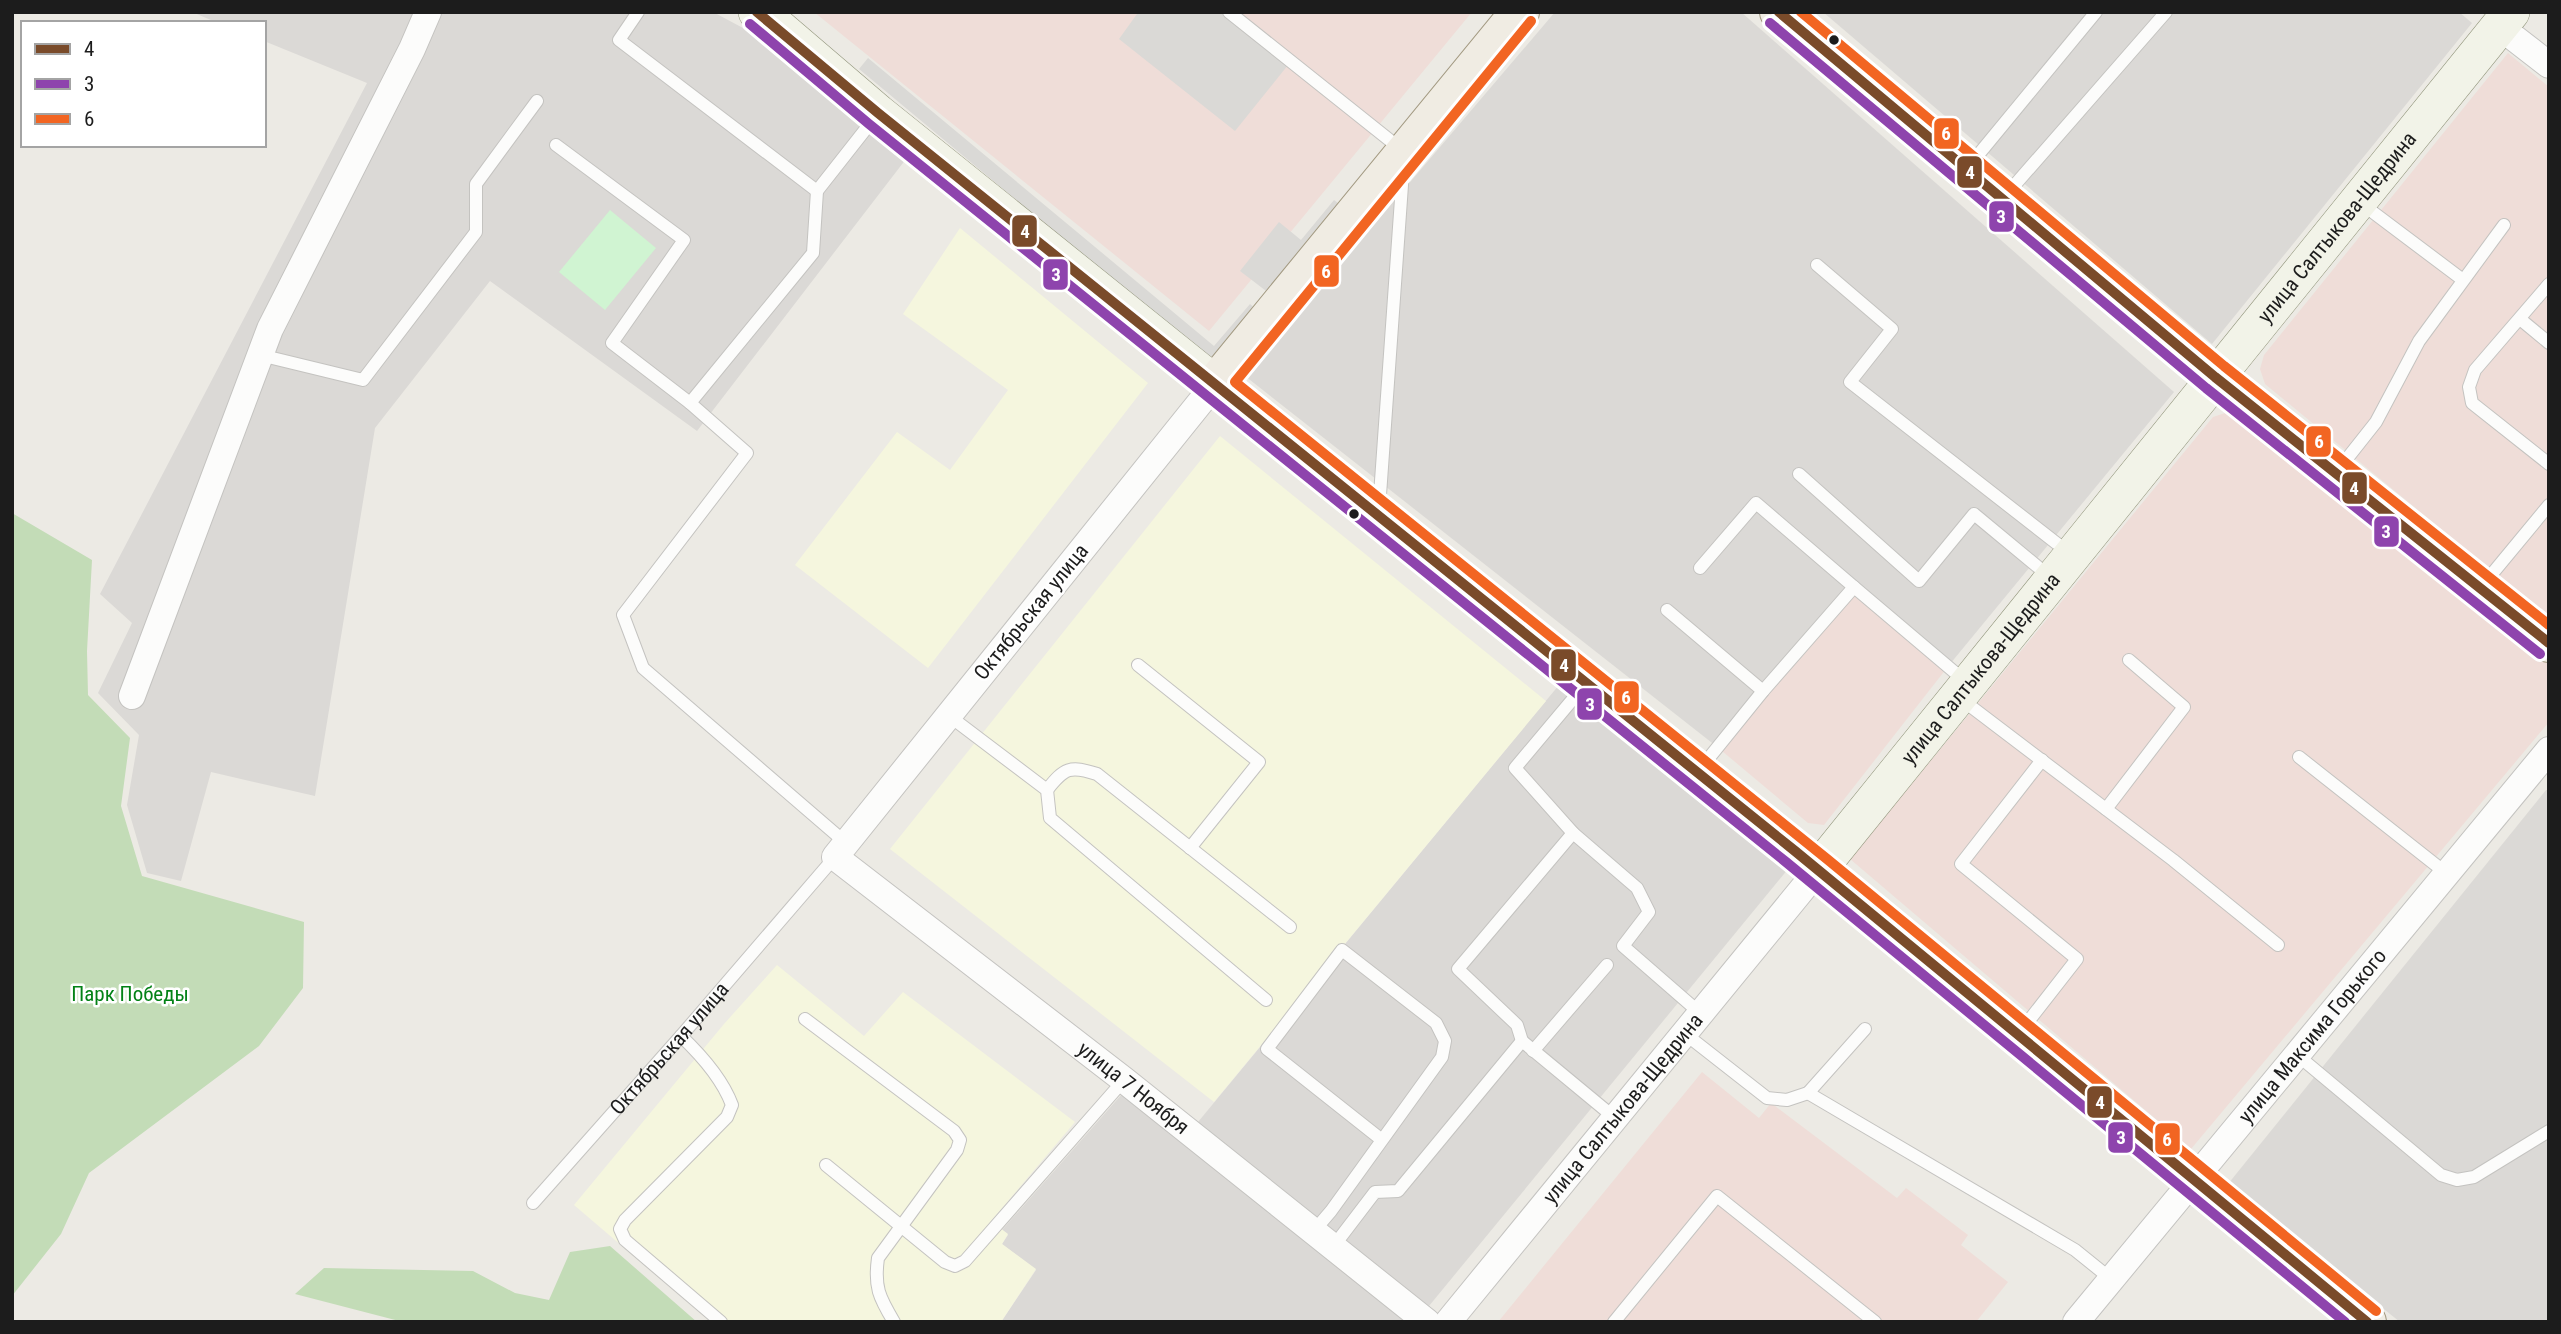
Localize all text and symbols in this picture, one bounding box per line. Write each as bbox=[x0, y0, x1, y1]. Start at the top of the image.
legend bbox=[21, 21, 266, 147]
unlabelled marker bbox=[1827, 33, 1841, 47]
text: 4 bbox=[84, 37, 94, 61]
text: 3 bbox=[84, 72, 94, 96]
text: 6 bbox=[84, 107, 94, 131]
line badge: 6 bbox=[1933, 117, 1960, 150]
text: 6 bbox=[1941, 122, 1951, 145]
street label: улица Салтыкова-Щедрина bbox=[2253, 127, 2421, 328]
line badge: 4 bbox=[1956, 155, 1983, 189]
text: 4 bbox=[1965, 161, 1975, 184]
line badge: 3 bbox=[1988, 200, 2015, 233]
text: 3 bbox=[1996, 205, 2006, 228]
line badge: 4 bbox=[1011, 214, 1038, 248]
text: 4 bbox=[1020, 220, 1030, 243]
line badge: 6 bbox=[1313, 254, 1340, 288]
line badge: 3 bbox=[1042, 258, 1069, 291]
text: 6 bbox=[1321, 260, 1331, 283]
text: 3 bbox=[1051, 263, 1061, 286]
line badge: 6 bbox=[2305, 425, 2332, 458]
text: 6 bbox=[2314, 430, 2324, 453]
line badge: 4 bbox=[2341, 471, 2368, 505]
text: 4 bbox=[2349, 477, 2359, 500]
unlabelled marker bbox=[1347, 507, 1361, 521]
line badge: 3 bbox=[2373, 515, 2400, 548]
text: 3 bbox=[2381, 520, 2391, 543]
street label: Октябрьская улица bbox=[969, 539, 1093, 685]
street label: улица Салтыкова-Щедрина bbox=[1896, 568, 2065, 769]
line badge: 4 bbox=[1550, 648, 1577, 682]
text: 4 bbox=[1559, 654, 1569, 677]
line badge: 6 bbox=[1613, 680, 1640, 714]
text: 6 bbox=[1621, 686, 1631, 709]
line badge: 3 bbox=[1576, 687, 1603, 721]
text: 3 bbox=[1585, 693, 1595, 716]
street label: улица Максима Горького bbox=[2234, 944, 2391, 1128]
street label: Октябрьская улица bbox=[605, 978, 734, 1120]
park label: Парк Победы bbox=[71, 982, 189, 1006]
street label: улица Салтыкова-Щедрина bbox=[1538, 1009, 1708, 1208]
street label: улица 7 Ноября bbox=[1073, 1037, 1194, 1139]
line badge: 4 bbox=[2086, 1085, 2113, 1119]
text: 4 bbox=[2095, 1091, 2105, 1114]
line badge: 3 bbox=[2107, 1121, 2134, 1154]
line badge: 6 bbox=[2154, 1122, 2181, 1156]
text: 3 bbox=[2116, 1126, 2126, 1149]
text: 6 bbox=[2162, 1128, 2172, 1151]

